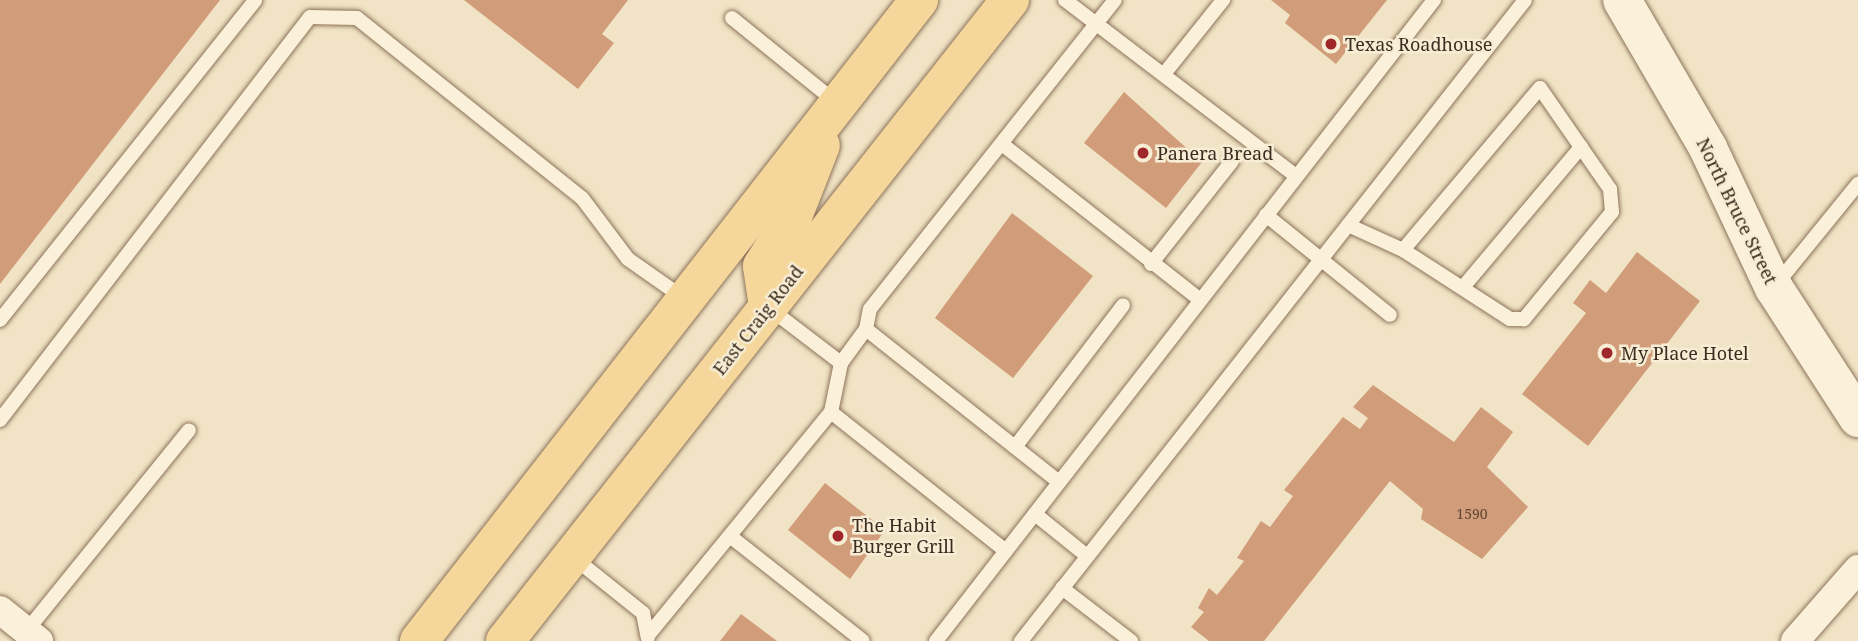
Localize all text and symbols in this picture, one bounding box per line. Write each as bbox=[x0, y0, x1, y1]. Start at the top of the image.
place label: Texas Roadhouse bbox=[1345, 33, 1492, 55]
marker: Texas Roadhouse bbox=[1323, 36, 1339, 52]
street label: North Bruce Street bbox=[1692, 134, 1782, 288]
place label: Panera Bread bbox=[1157, 142, 1273, 164]
marker: Panera Bread bbox=[1135, 145, 1151, 161]
street label: East Craig Road bbox=[708, 261, 808, 379]
place label: My Place Hotel bbox=[1621, 342, 1749, 364]
marker: My Place Hotel bbox=[1599, 345, 1615, 361]
house number: 1590 bbox=[1456, 506, 1488, 522]
place label: The Habit Burger Grill bbox=[852, 515, 954, 558]
marker: The Habit Burger Grill bbox=[830, 528, 846, 544]

